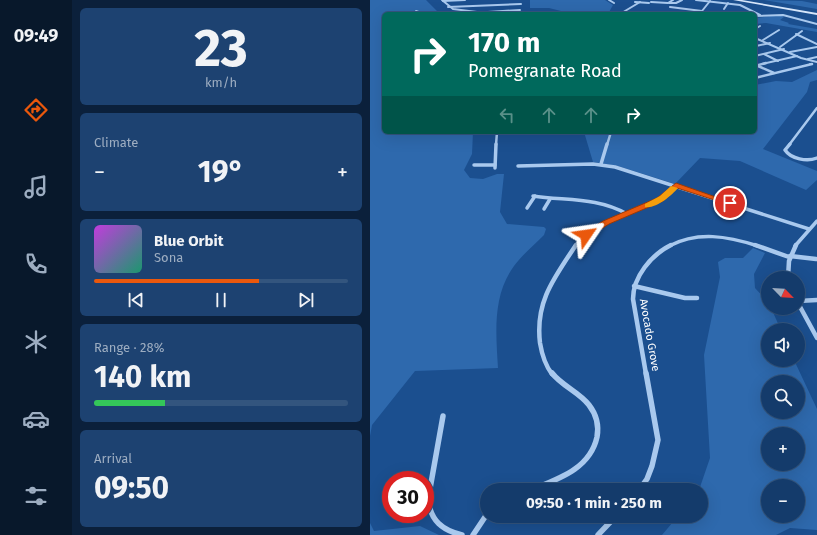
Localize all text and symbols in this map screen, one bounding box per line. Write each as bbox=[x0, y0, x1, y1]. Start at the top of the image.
text: 23 bbox=[194, 17, 248, 80]
text: 09:49 bbox=[14, 25, 58, 47]
text: 170 m bbox=[468, 26, 540, 59]
icon: right bbox=[402, 28, 454, 80]
text: Pomegranate Road bbox=[468, 60, 622, 82]
text: km/h bbox=[205, 75, 237, 90]
icon: directions bbox=[22, 96, 50, 124]
icon: left bbox=[496, 104, 518, 126]
icon: ahead bbox=[538, 104, 560, 126]
icon: ahead bbox=[580, 104, 602, 126]
icon: right bbox=[622, 104, 644, 126]
text: Climate bbox=[94, 135, 138, 150]
text: 19° bbox=[198, 154, 244, 190]
text: − bbox=[94, 159, 105, 186]
text: + bbox=[337, 159, 348, 186]
icon: music bbox=[22, 173, 50, 201]
pin bbox=[713, 186, 747, 220]
icon: arrive bbox=[719, 192, 741, 214]
position arrow bbox=[565, 214, 607, 256]
text: Blue Orbit bbox=[154, 232, 223, 250]
icon: phone bbox=[22, 250, 50, 278]
text: Sona bbox=[154, 250, 183, 265]
north arrow bbox=[761, 271, 805, 315]
map controls bbox=[761, 271, 805, 523]
icon: previous bbox=[125, 289, 147, 311]
icon: pause bbox=[210, 289, 232, 311]
icon: next bbox=[295, 289, 317, 311]
street label: Avocado Grove bbox=[637, 298, 662, 373]
button: sound bbox=[761, 323, 805, 367]
icon: climate bbox=[22, 328, 50, 356]
text: Range · 28% bbox=[94, 340, 164, 355]
text: 140 km bbox=[94, 359, 191, 395]
button: search bbox=[761, 375, 805, 419]
icon: car bbox=[22, 405, 50, 433]
button: + bbox=[761, 427, 805, 471]
text: Arrival bbox=[94, 451, 132, 466]
text: 09:50 bbox=[94, 470, 169, 506]
speed limit sign: 30 bbox=[382, 471, 434, 523]
button: − bbox=[761, 479, 805, 523]
icon: filters bbox=[22, 482, 50, 510]
text: 09:50 · 1 min · 250 m bbox=[526, 494, 662, 512]

